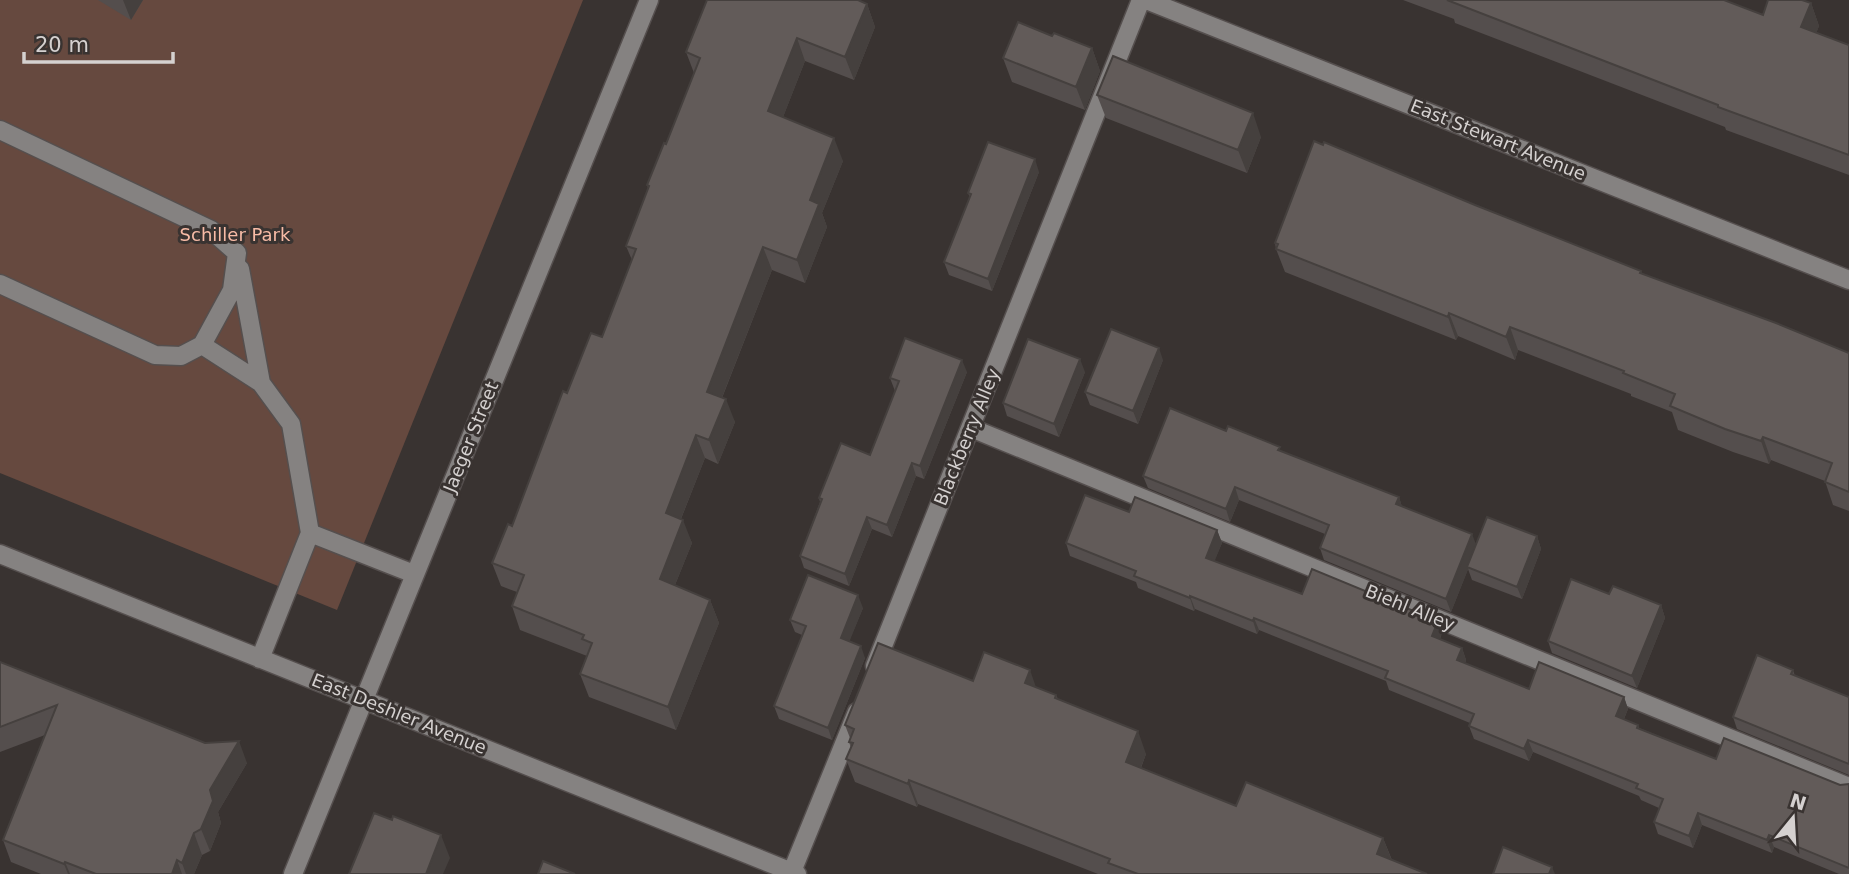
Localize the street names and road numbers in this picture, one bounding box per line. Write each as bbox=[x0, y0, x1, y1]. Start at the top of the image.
street label: East Stewart Avenue bbox=[1408, 95, 1589, 184]
street label: Blackberry Alley bbox=[929, 365, 1004, 508]
street label: Jaeger Street bbox=[438, 378, 502, 496]
street label: Biehl Alley bbox=[1362, 580, 1458, 635]
street label: East Deshler Avenue bbox=[309, 669, 490, 758]

